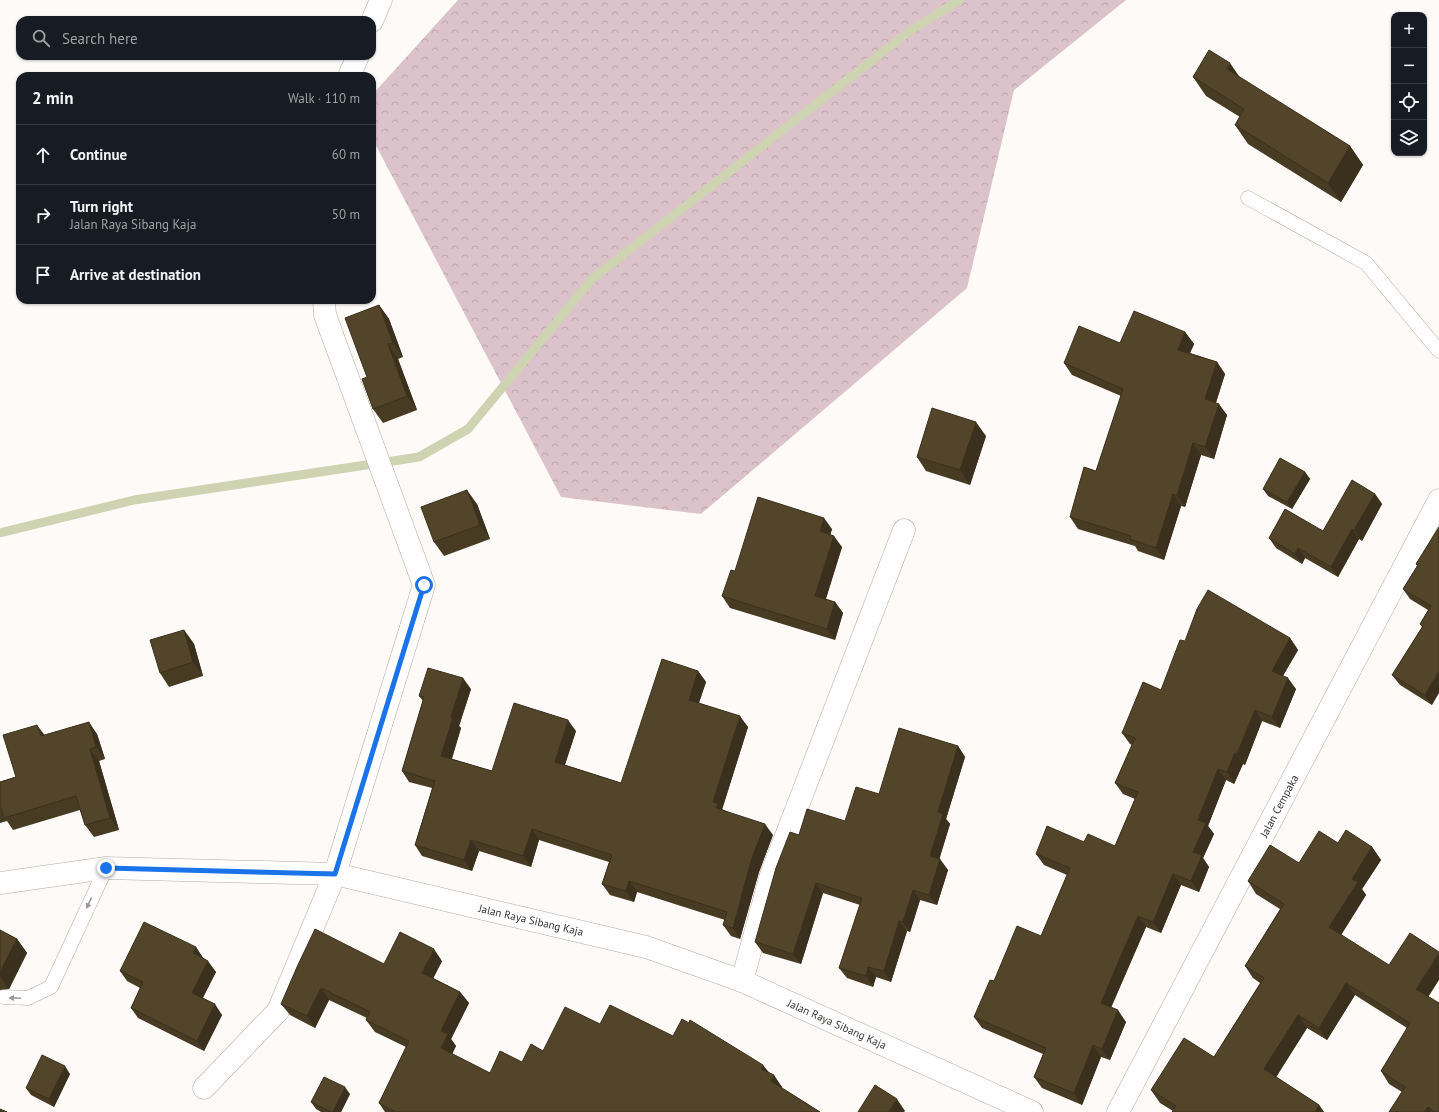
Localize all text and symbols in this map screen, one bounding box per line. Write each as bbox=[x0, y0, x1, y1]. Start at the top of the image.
map controls bbox=[1391, 12, 1427, 156]
button: + bbox=[1391, 12, 1427, 48]
search box bbox=[16, 16, 376, 60]
icon: search bbox=[30, 27, 52, 49]
text: Search here bbox=[62, 29, 138, 48]
button: − bbox=[1391, 48, 1427, 84]
button: locate bbox=[1391, 84, 1427, 120]
text: 2 min bbox=[32, 87, 73, 109]
text: Walk · 110 m bbox=[288, 90, 360, 107]
button: layers bbox=[1391, 120, 1427, 156]
icon: ahead bbox=[32, 144, 54, 166]
text: Continue bbox=[70, 145, 127, 164]
text: 60 m bbox=[332, 146, 360, 163]
text: Turn right bbox=[70, 197, 133, 216]
icon: right bbox=[32, 204, 54, 226]
text: 50 m bbox=[332, 206, 360, 223]
text: Jalan Raya Sibang Kaja bbox=[70, 216, 196, 233]
icon: arrive bbox=[32, 264, 54, 286]
text: Arrive at destination bbox=[70, 265, 201, 284]
route start bbox=[415, 576, 433, 594]
street label: Jalan Cempaka bbox=[1256, 772, 1301, 841]
route end bbox=[97, 859, 115, 877]
one-way arrow bbox=[86, 898, 92, 909]
street label: Jalan Raya Sibang Kaja bbox=[476, 901, 585, 939]
one-way arrow bbox=[9, 994, 21, 1001]
street label: Jalan Raya Sibang Kaja bbox=[784, 995, 889, 1052]

